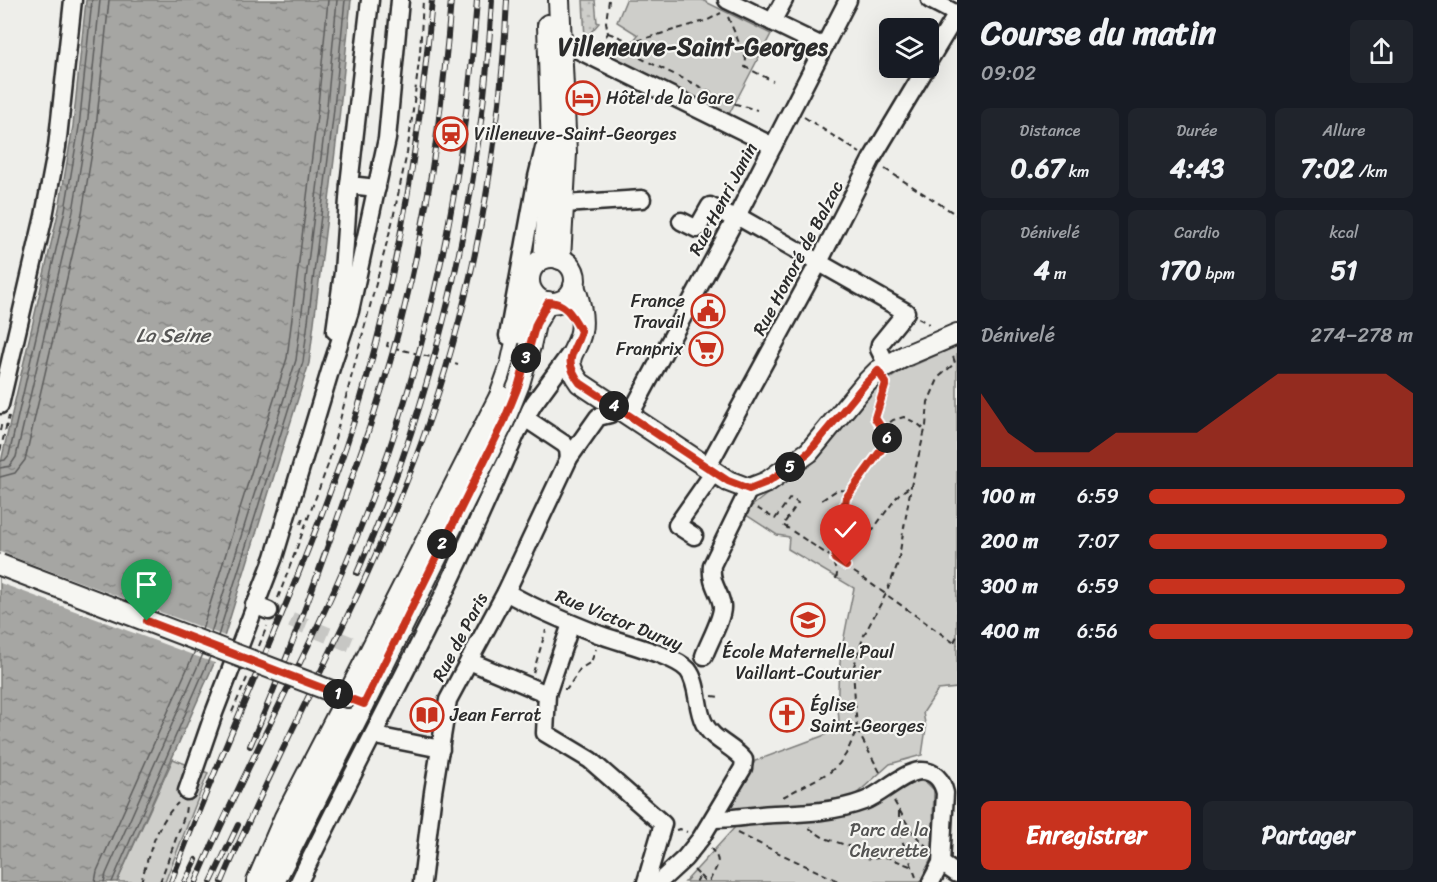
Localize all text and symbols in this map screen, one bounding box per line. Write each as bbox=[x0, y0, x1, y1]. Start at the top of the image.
text: Course du matin bbox=[981, 4, 1216, 62]
map controls bbox=[879, 18, 939, 78]
button: layers bbox=[879, 18, 939, 78]
button: share bbox=[1350, 20, 1413, 83]
district label: Villeneuve-Saint-Georges bbox=[558, 26, 829, 68]
text: 09:02 bbox=[981, 56, 1036, 91]
hotel icon: Hôtel de la Gare bbox=[565, 80, 601, 116]
place label: Hôtel de la Gare bbox=[606, 82, 734, 114]
station icon: Villeneuve-Saint-Georges bbox=[433, 116, 469, 152]
text: Distance bbox=[1020, 116, 1080, 145]
text: Durée bbox=[1176, 116, 1218, 145]
text: Allure bbox=[1323, 116, 1365, 145]
place label: Villeneuve-Saint-Georges bbox=[474, 118, 677, 150]
street label: Rue Henri Janin bbox=[680, 136, 767, 262]
text: 0.67 bbox=[1011, 145, 1064, 191]
text: 4:43 bbox=[1170, 145, 1224, 191]
text: 7:02 bbox=[1300, 145, 1355, 191]
text: km bbox=[1064, 157, 1089, 186]
text: /km bbox=[1355, 157, 1388, 186]
street label: Rue Honoré de Balzac bbox=[744, 175, 852, 341]
text: Dénivelé bbox=[1020, 218, 1080, 247]
text: Cardio bbox=[1174, 218, 1220, 247]
text: kcal bbox=[1329, 218, 1359, 247]
text: 4 bbox=[1034, 247, 1050, 293]
text: 170 bbox=[1159, 247, 1201, 293]
text: 51 bbox=[1330, 247, 1358, 293]
text: m bbox=[1050, 259, 1066, 288]
text: bpm bbox=[1201, 259, 1235, 288]
place label: France Travail bbox=[631, 285, 686, 338]
public building icon: France Travail bbox=[690, 293, 726, 329]
water label: La Seine bbox=[136, 318, 212, 353]
text: Dénivelé bbox=[981, 318, 1055, 353]
text: 274–278 m bbox=[1311, 318, 1413, 353]
supermarket icon: Franprix bbox=[688, 331, 724, 367]
place label: Franprix bbox=[616, 333, 684, 365]
pin: 3 bbox=[511, 343, 541, 373]
text: 3 bbox=[522, 343, 530, 372]
pin: 4 bbox=[599, 391, 629, 421]
text: 4 bbox=[609, 391, 619, 420]
pin: 6 bbox=[872, 423, 902, 453]
text: 6 bbox=[882, 423, 892, 452]
pin: 5 bbox=[775, 452, 805, 482]
text: 5 bbox=[785, 452, 795, 481]
text: 100 m bbox=[981, 479, 1035, 514]
text: 6:59 bbox=[1077, 479, 1119, 514]
pin bbox=[820, 504, 871, 566]
icon: check bbox=[829, 513, 862, 546]
text: 200 m bbox=[981, 524, 1038, 559]
text: 7:07 bbox=[1077, 524, 1119, 559]
pin: 2 bbox=[427, 529, 457, 559]
text: 2 bbox=[437, 529, 447, 558]
pin bbox=[121, 559, 172, 621]
icon: arrive bbox=[130, 568, 163, 601]
text: 300 m bbox=[981, 569, 1038, 604]
text: 6:59 bbox=[1077, 569, 1119, 604]
street label: Rue Victor Duruy bbox=[550, 580, 688, 660]
street label: Rue de Paris bbox=[423, 586, 497, 687]
school or university icon: École Maternelle Paul Vaillant-Couturier bbox=[790, 602, 826, 638]
text: 400 m bbox=[981, 614, 1039, 649]
text: 6:56 bbox=[1077, 614, 1118, 649]
place label: École Maternelle Paul Vaillant-Couturier bbox=[722, 636, 895, 689]
pin: 1 bbox=[323, 679, 353, 709]
text: 1 bbox=[335, 679, 341, 708]
place label: Église Saint-Georges bbox=[810, 689, 925, 742]
library icon: Jean Ferrat bbox=[409, 697, 445, 733]
church icon: Église Saint-Georges bbox=[769, 697, 805, 733]
place label: Jean Ferrat bbox=[449, 699, 541, 731]
button: Enregistrer bbox=[981, 801, 1191, 870]
button: Partager bbox=[1203, 801, 1413, 870]
park label: Parc de la Chevrette bbox=[850, 814, 929, 867]

